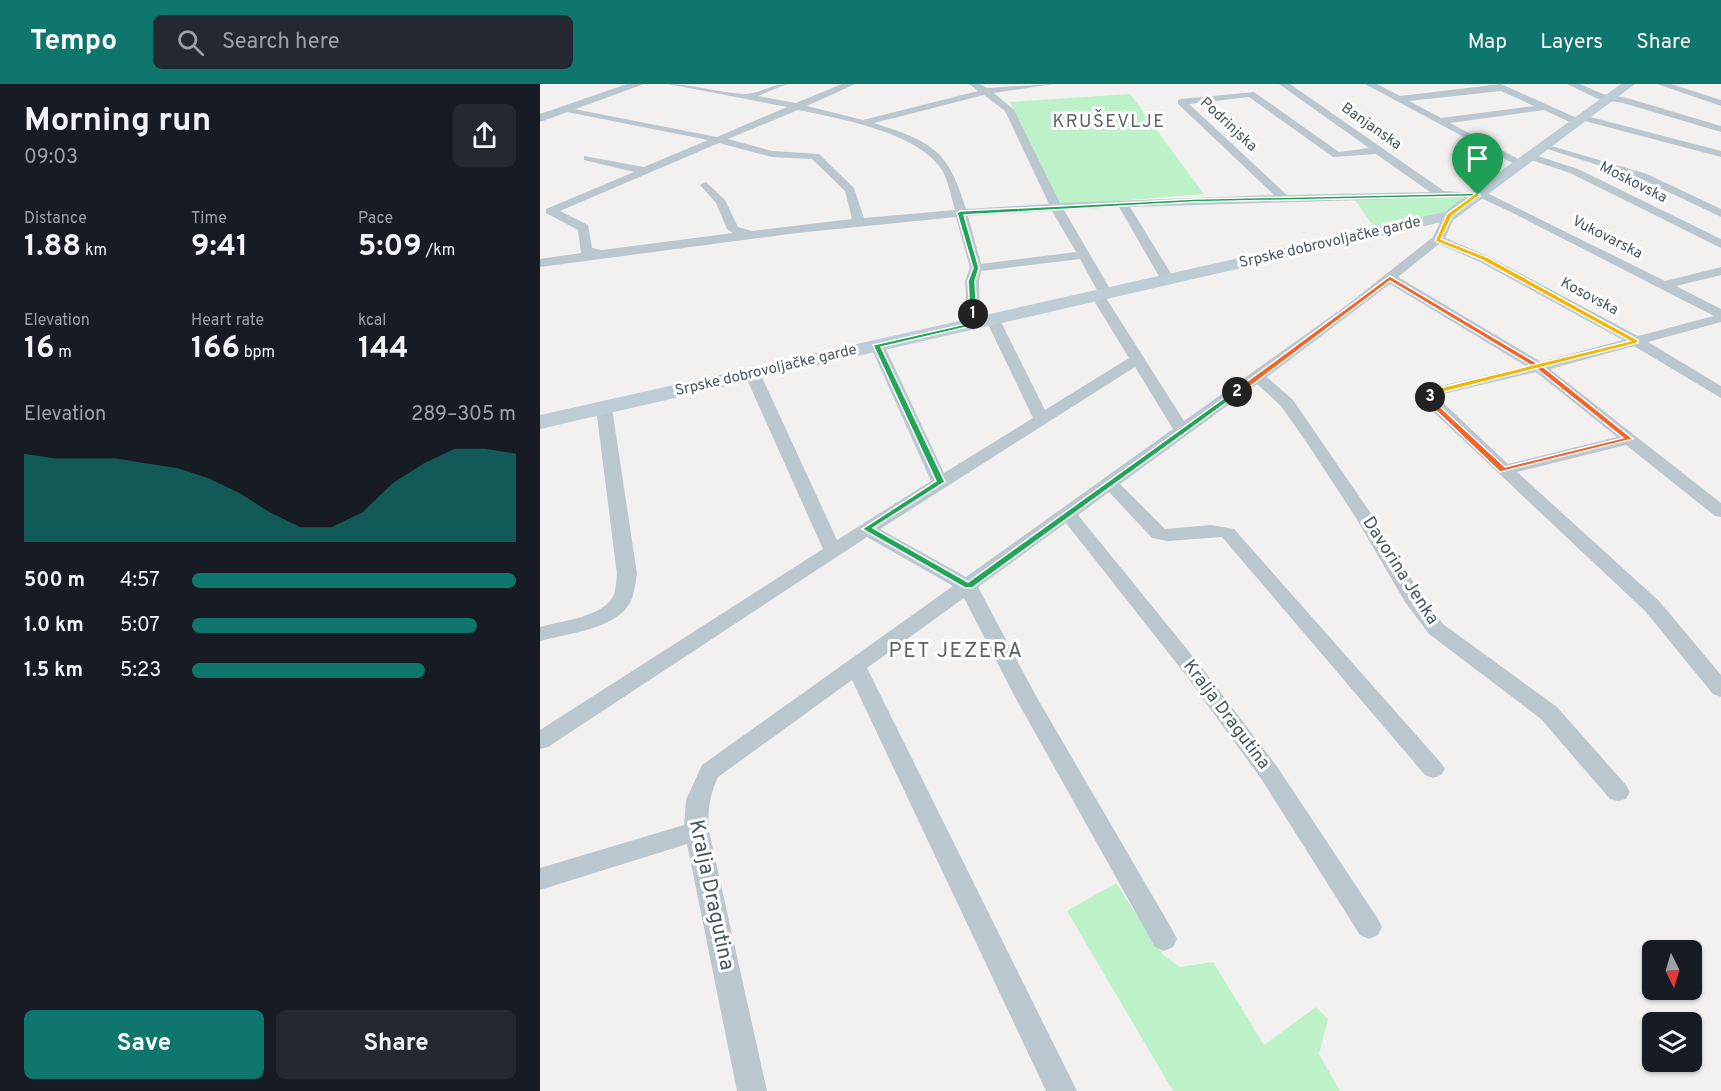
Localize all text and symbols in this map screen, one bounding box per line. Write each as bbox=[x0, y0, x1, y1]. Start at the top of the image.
search box bbox=[153, 15, 573, 69]
text: Tempo bbox=[30, 24, 117, 60]
icon: search bbox=[174, 26, 207, 59]
text: Search here bbox=[222, 29, 340, 56]
text: Map bbox=[1468, 29, 1507, 56]
text: Layers bbox=[1540, 29, 1603, 56]
text: Share bbox=[1636, 29, 1691, 56]
street label: Podrinjska bbox=[1195, 94, 1261, 156]
street label: Banjanska bbox=[1337, 99, 1405, 155]
text: Morning run bbox=[24, 101, 211, 143]
button: share bbox=[453, 104, 516, 167]
district label: KRUŠEVLJE bbox=[1052, 109, 1166, 134]
pin bbox=[1452, 133, 1503, 195]
icon: arrive bbox=[1461, 142, 1494, 175]
text: 09:03 bbox=[24, 145, 78, 171]
street label: Moskovska bbox=[1596, 158, 1670, 208]
text: Distance bbox=[24, 209, 87, 229]
text: Time bbox=[191, 209, 227, 229]
text: Pace bbox=[358, 209, 393, 229]
street label: Vukovarska bbox=[1569, 212, 1645, 264]
street label: Srpske dobrovoljačke garde bbox=[1237, 213, 1423, 273]
text: 1.88 bbox=[24, 229, 81, 266]
text: 9:41 bbox=[191, 229, 248, 266]
text: 5:09 bbox=[358, 229, 422, 266]
text: km bbox=[81, 241, 107, 261]
text: /km bbox=[422, 241, 455, 261]
street label: Kosovska bbox=[1557, 274, 1621, 320]
pin: 1 bbox=[958, 299, 988, 329]
text: 1 bbox=[970, 304, 976, 324]
text: Elevation bbox=[24, 311, 90, 331]
text: Heart rate bbox=[191, 311, 264, 331]
text: kcal bbox=[358, 311, 386, 331]
text: 16 bbox=[24, 331, 54, 368]
text: 166 bbox=[191, 331, 240, 368]
text: 144 bbox=[358, 331, 409, 368]
street label: Srpske dobrovoljačke garde bbox=[673, 341, 859, 401]
text: m bbox=[54, 343, 72, 363]
text: bpm bbox=[240, 343, 275, 363]
pin: 2 bbox=[1222, 377, 1252, 407]
text: 2 bbox=[1232, 382, 1242, 402]
pin: 3 bbox=[1415, 382, 1445, 412]
text: 3 bbox=[1425, 387, 1435, 407]
text: Elevation bbox=[24, 402, 106, 428]
text: 289–305 m bbox=[411, 402, 516, 428]
street label: Davorina Jenka bbox=[1357, 513, 1443, 629]
text: 500 m bbox=[24, 568, 85, 594]
text: 4:57 bbox=[120, 568, 160, 594]
text: 1.0 km bbox=[24, 613, 84, 639]
text: 5:07 bbox=[120, 613, 160, 639]
district label: PET JEZERA bbox=[889, 638, 1023, 665]
street label: Kralja Dragutina bbox=[1177, 656, 1275, 774]
text: 1.5 km bbox=[24, 658, 83, 684]
text: 5:23 bbox=[120, 658, 161, 684]
street label: Kralja Dragutina bbox=[682, 817, 740, 973]
north arrow bbox=[1642, 940, 1702, 1000]
map controls bbox=[1642, 940, 1702, 1072]
button: Save bbox=[24, 1010, 264, 1079]
button: Share bbox=[276, 1010, 516, 1079]
button: layers bbox=[1642, 1012, 1702, 1072]

